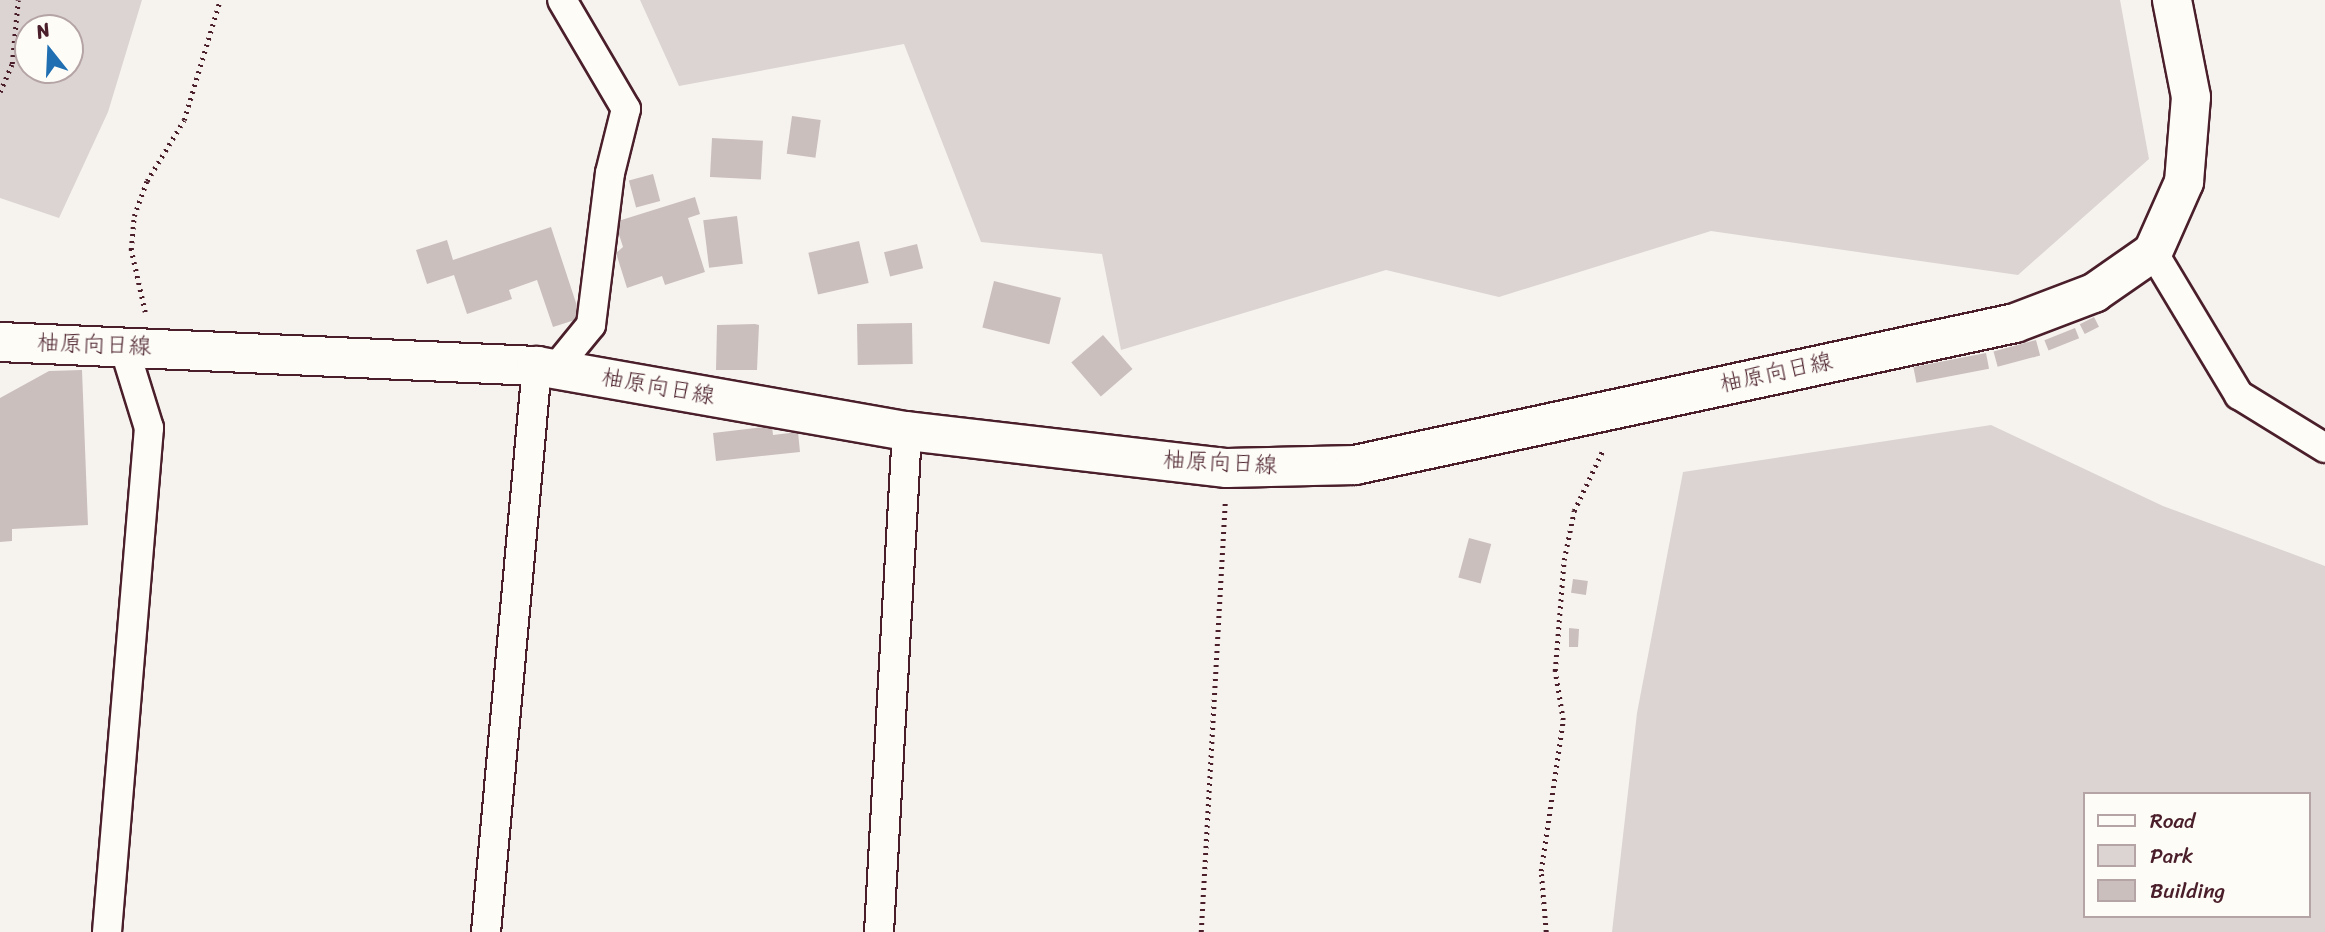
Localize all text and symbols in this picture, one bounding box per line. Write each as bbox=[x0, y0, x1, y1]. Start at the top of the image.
text: N bbox=[32, 13, 54, 48]
north arrow bbox=[14, 14, 84, 84]
street label: 柚原向日線 bbox=[36, 329, 152, 361]
street label: 柚原向日線 bbox=[1717, 348, 1835, 398]
street label: 柚原向日線 bbox=[599, 363, 717, 411]
street label: 柚原向日線 bbox=[1162, 446, 1278, 480]
legend bbox=[2084, 792, 2311, 918]
text: Road bbox=[2150, 802, 2195, 840]
text: Park bbox=[2150, 837, 2193, 875]
text: Building bbox=[2150, 872, 2225, 910]

